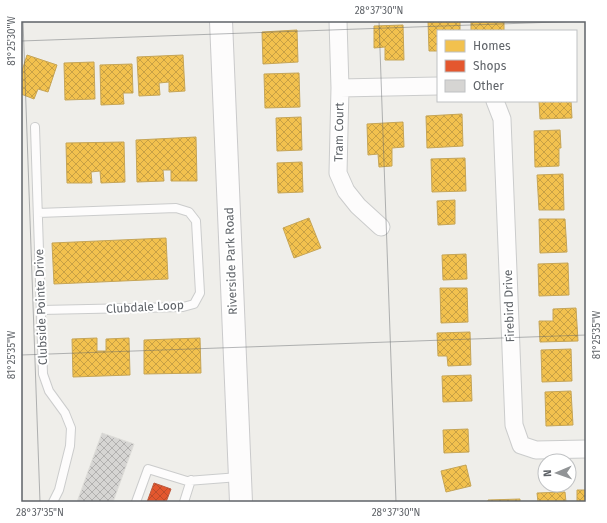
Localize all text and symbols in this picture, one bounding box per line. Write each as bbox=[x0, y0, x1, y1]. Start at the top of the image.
text: 28°37'30"N bbox=[355, 5, 403, 17]
text: 81°25'30"W bbox=[6, 16, 18, 66]
legend bbox=[437, 30, 577, 102]
text: Homes bbox=[473, 39, 511, 53]
text: Shops bbox=[473, 59, 507, 73]
text: Other bbox=[473, 79, 504, 93]
street label: Tram Court bbox=[331, 101, 347, 162]
street label: Riverside Park Road bbox=[222, 207, 240, 315]
street label: Clubside Pointe Drive bbox=[32, 249, 50, 365]
street label: Firebird Drive bbox=[501, 269, 517, 343]
street label: Clubdale Loop bbox=[106, 298, 184, 316]
text: 81°25'35"W bbox=[591, 310, 603, 359]
text: 81°25'35"W bbox=[6, 330, 18, 379]
north arrow bbox=[537, 453, 577, 493]
text: N bbox=[541, 469, 554, 477]
text: 28°37'35"N bbox=[16, 507, 64, 519]
text: 28°37'30"N bbox=[372, 507, 420, 519]

